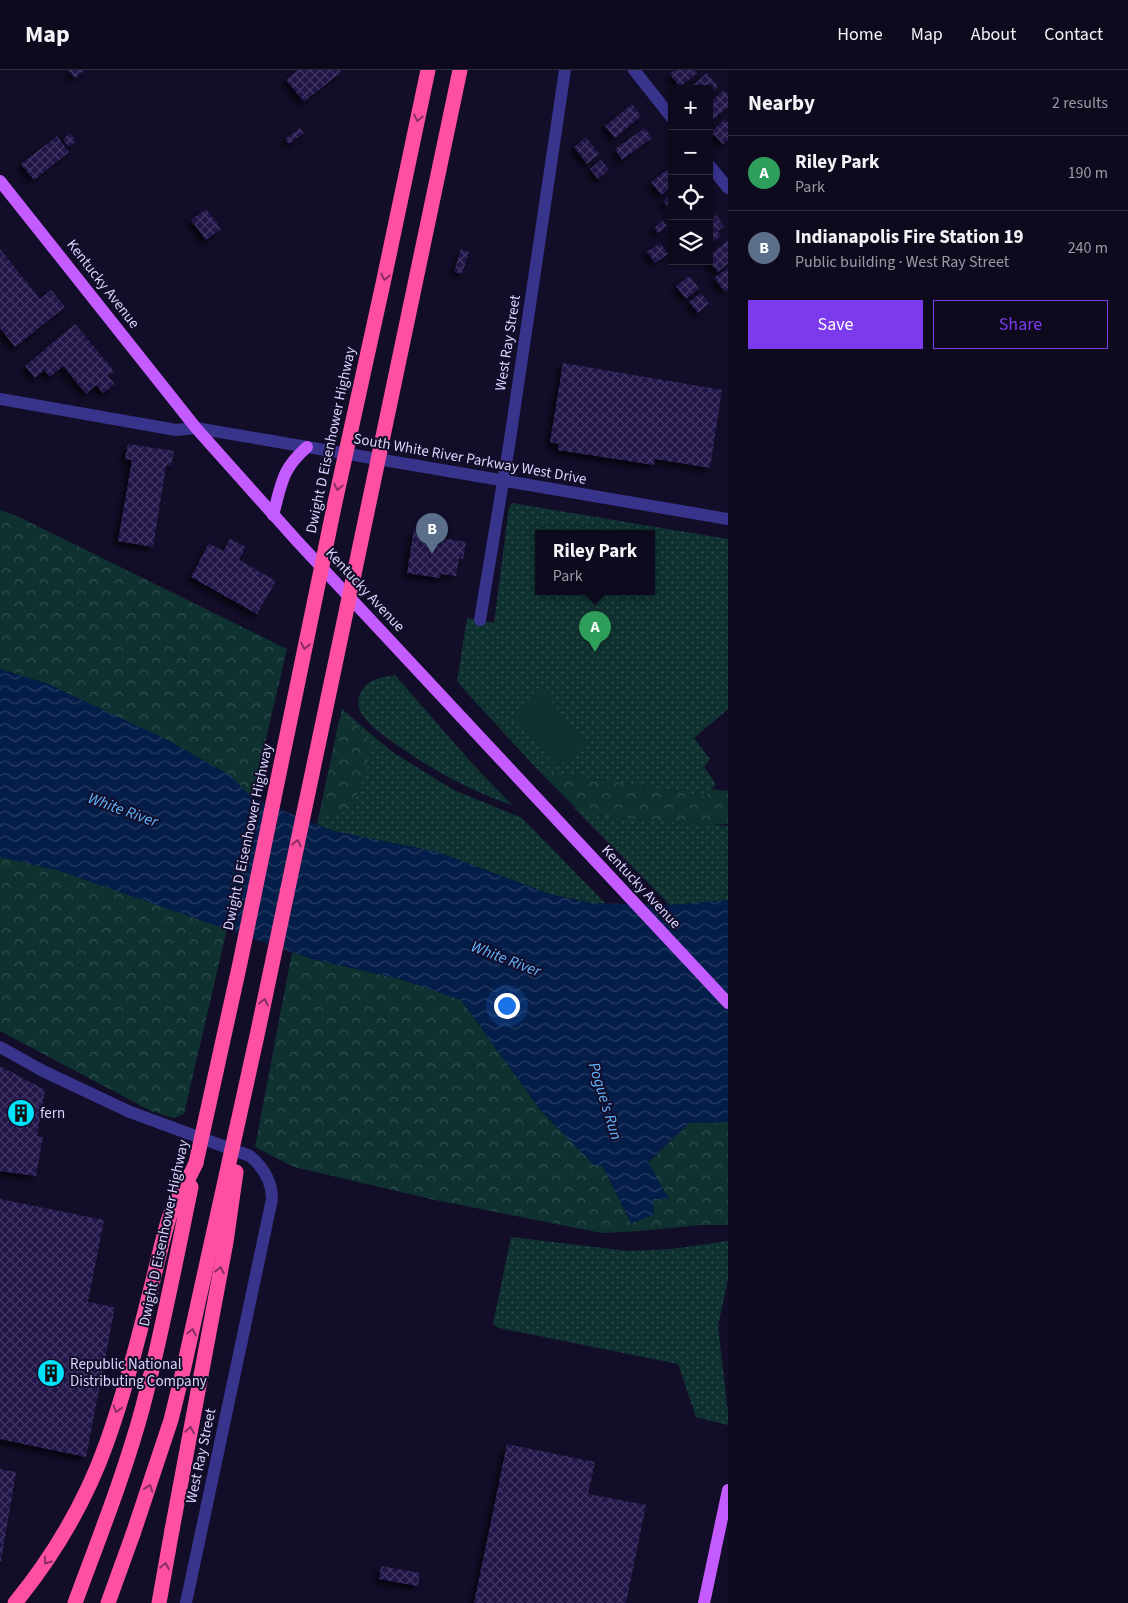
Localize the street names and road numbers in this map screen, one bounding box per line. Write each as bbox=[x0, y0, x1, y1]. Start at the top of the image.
street label: Kentucky Avenue bbox=[61, 235, 145, 333]
street label: West Ray Street bbox=[490, 293, 526, 393]
street label: Dwight D Eisenhower Highway bbox=[301, 345, 361, 535]
street label: South White River Parkway West Drive bbox=[352, 428, 588, 490]
street label: Kentucky Avenue bbox=[321, 543, 409, 637]
street label: Dwight D Eisenhower Highway bbox=[218, 742, 278, 932]
street label: Kentucky Avenue bbox=[597, 840, 685, 934]
street label: Dwight D Eisenhower Highway bbox=[134, 1138, 194, 1328]
street label: West Ray Street bbox=[181, 1406, 221, 1506]

